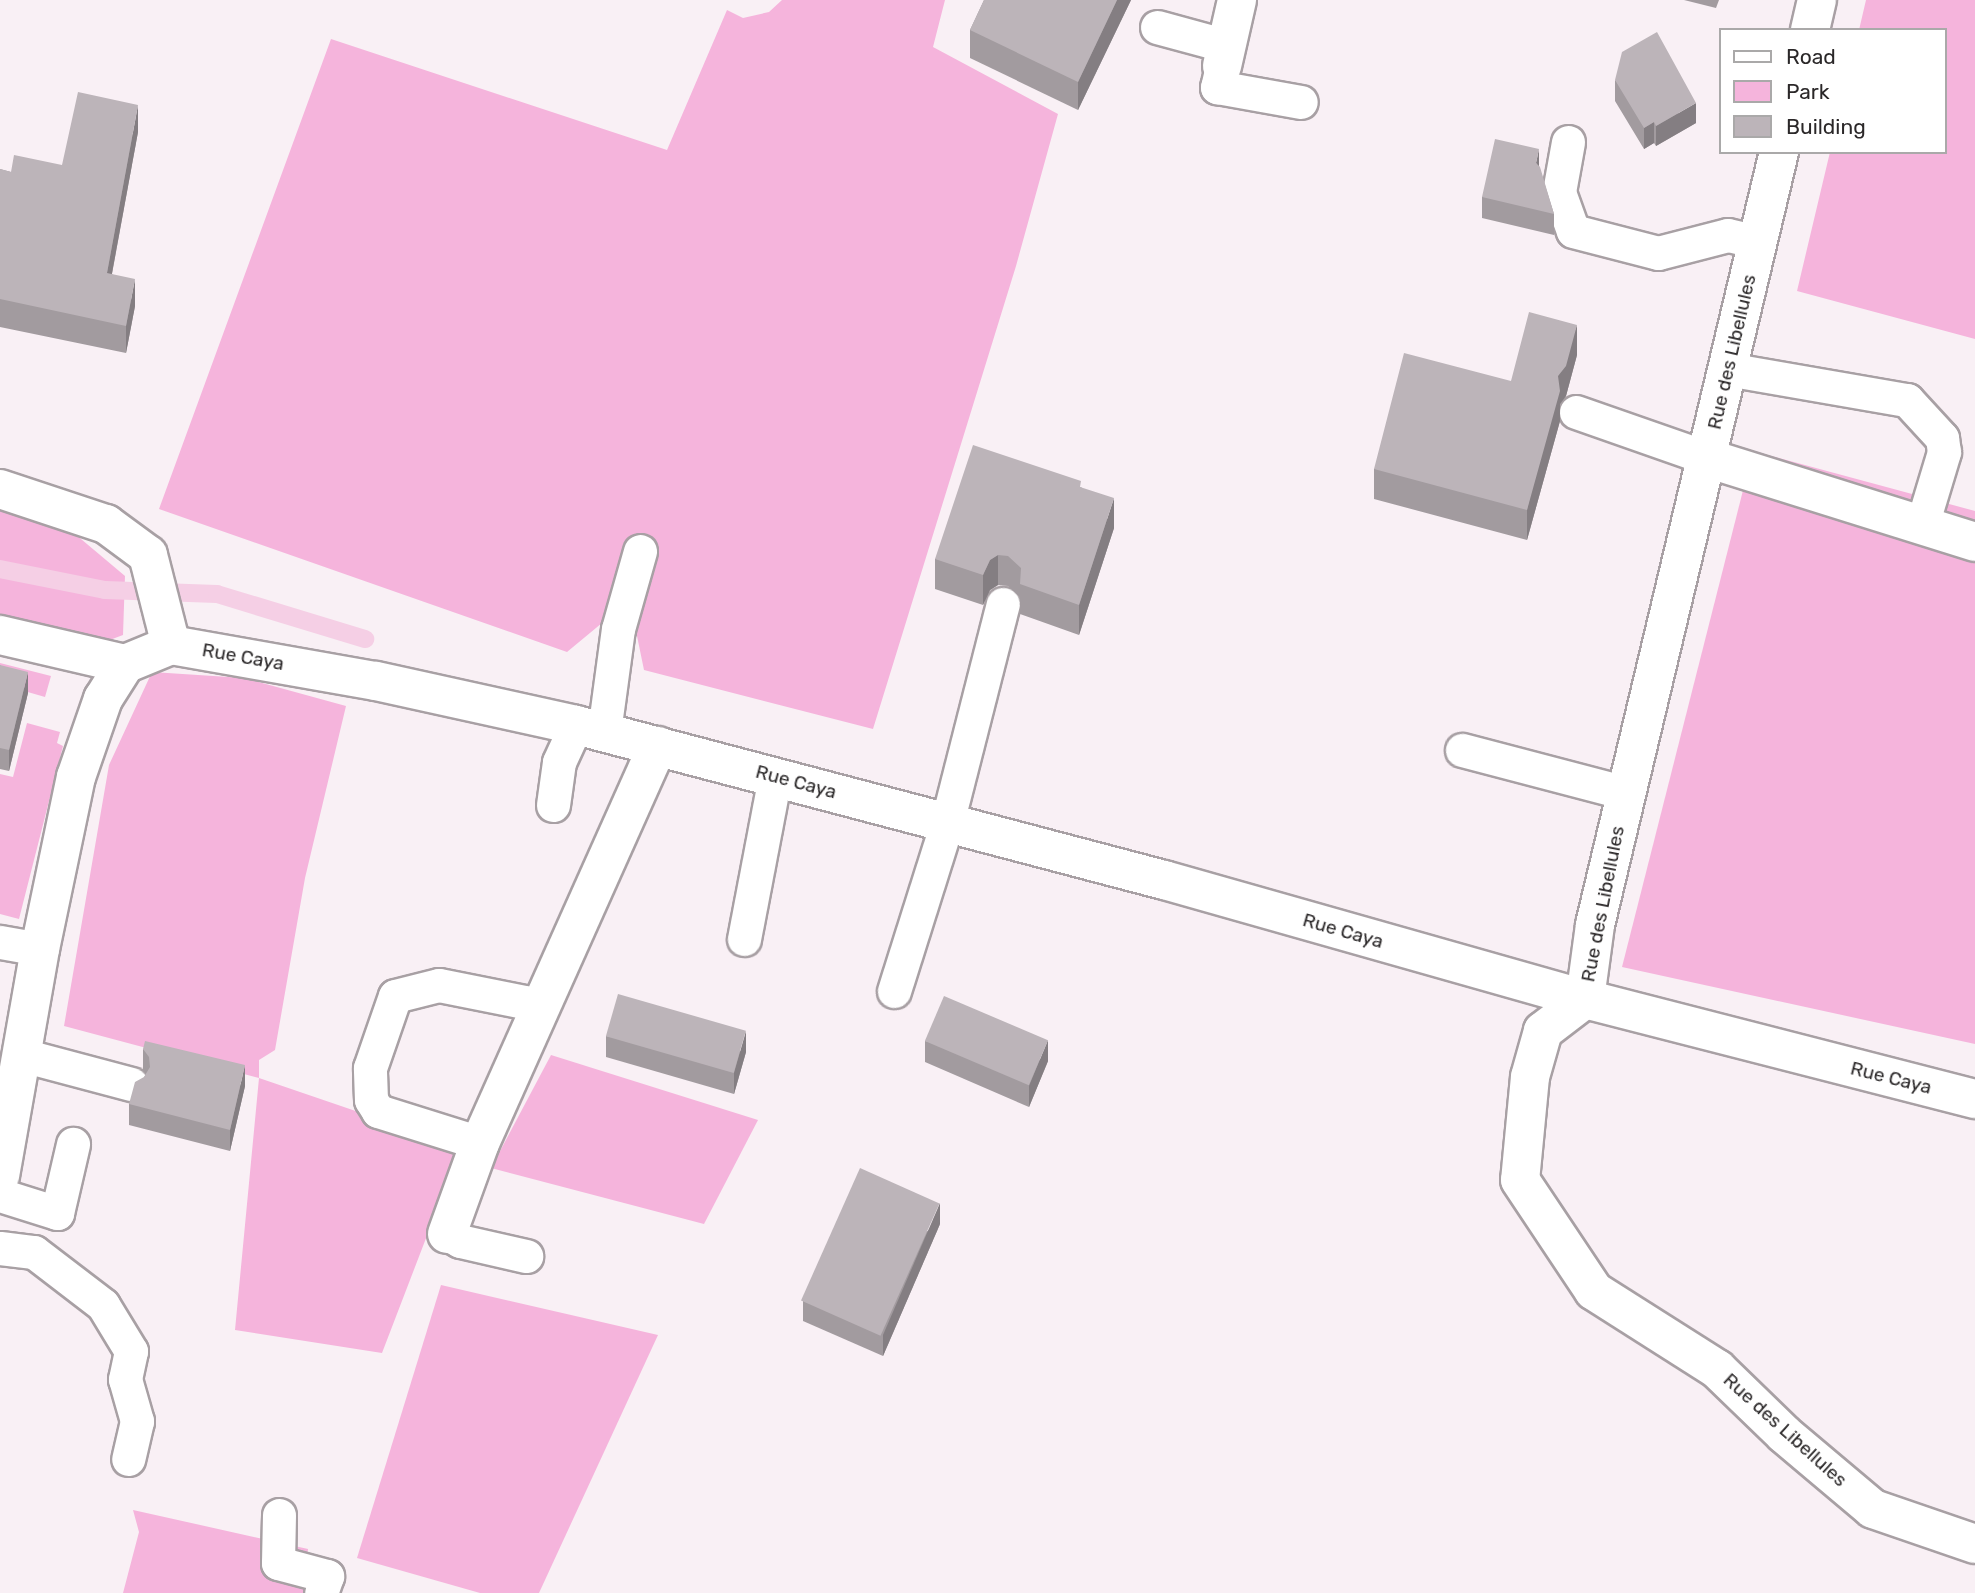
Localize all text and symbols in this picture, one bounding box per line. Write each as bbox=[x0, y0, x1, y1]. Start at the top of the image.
legend bbox=[1720, 28, 1947, 154]
text: Road bbox=[1786, 44, 1836, 69]
text: Park bbox=[1786, 79, 1830, 104]
text: Building bbox=[1786, 114, 1866, 139]
street label: Rue des Libellules bbox=[1703, 272, 1761, 432]
street label: Rue Caya bbox=[200, 639, 286, 675]
street label: Rue Caya bbox=[753, 760, 839, 804]
street label: Rue des Libellules bbox=[1577, 824, 1629, 984]
street label: Rue Caya bbox=[1300, 909, 1386, 953]
street label: Rue Caya bbox=[1848, 1057, 1934, 1099]
street label: Rue des Libellules bbox=[1719, 1369, 1851, 1491]

